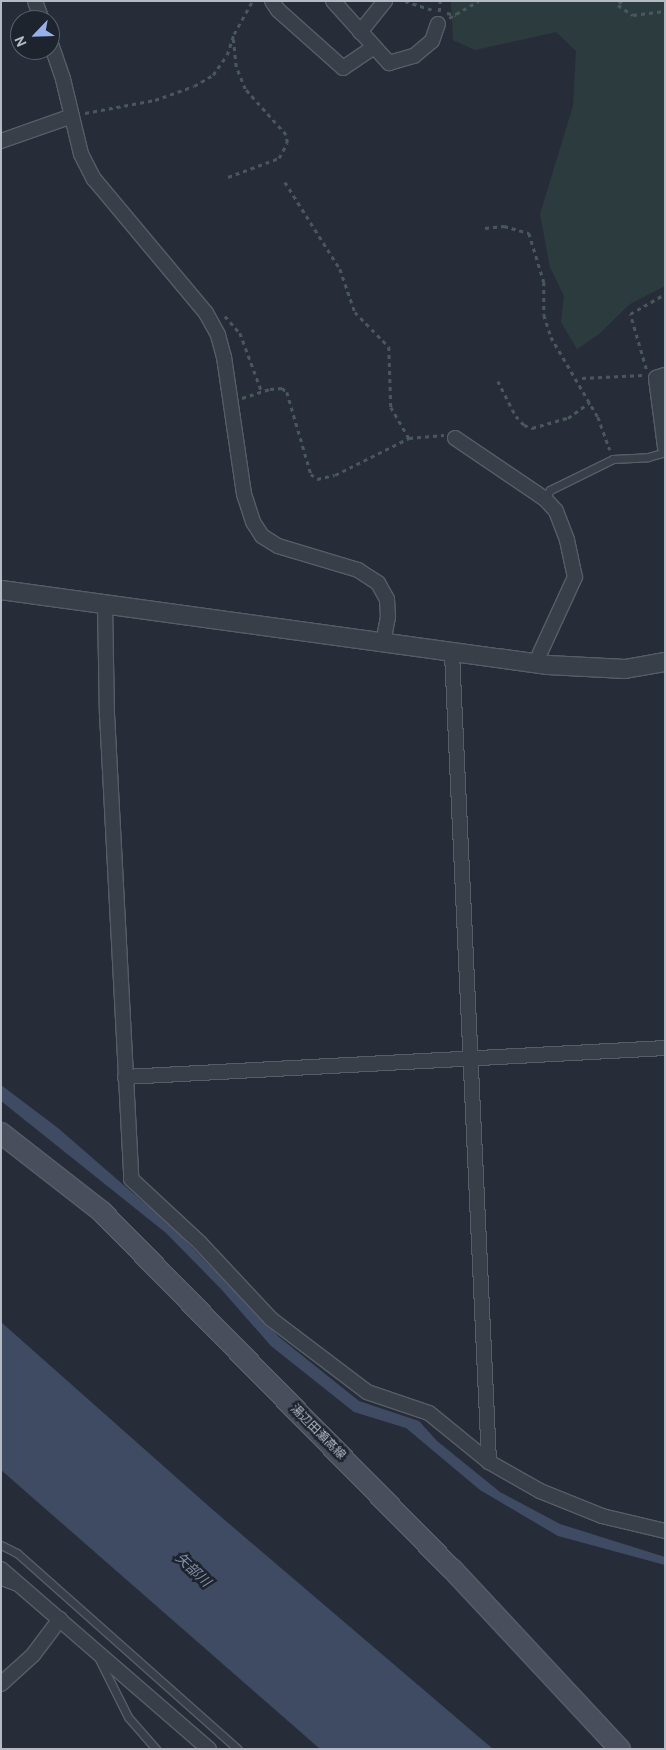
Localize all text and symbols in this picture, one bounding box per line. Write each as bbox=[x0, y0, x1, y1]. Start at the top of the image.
north arrow bbox=[10, 10, 60, 60]
text: N bbox=[12, 33, 32, 49]
street label: 湯辺田瀬高線 bbox=[286, 1402, 348, 1464]
water label: 矢部川 bbox=[171, 1551, 213, 1591]

